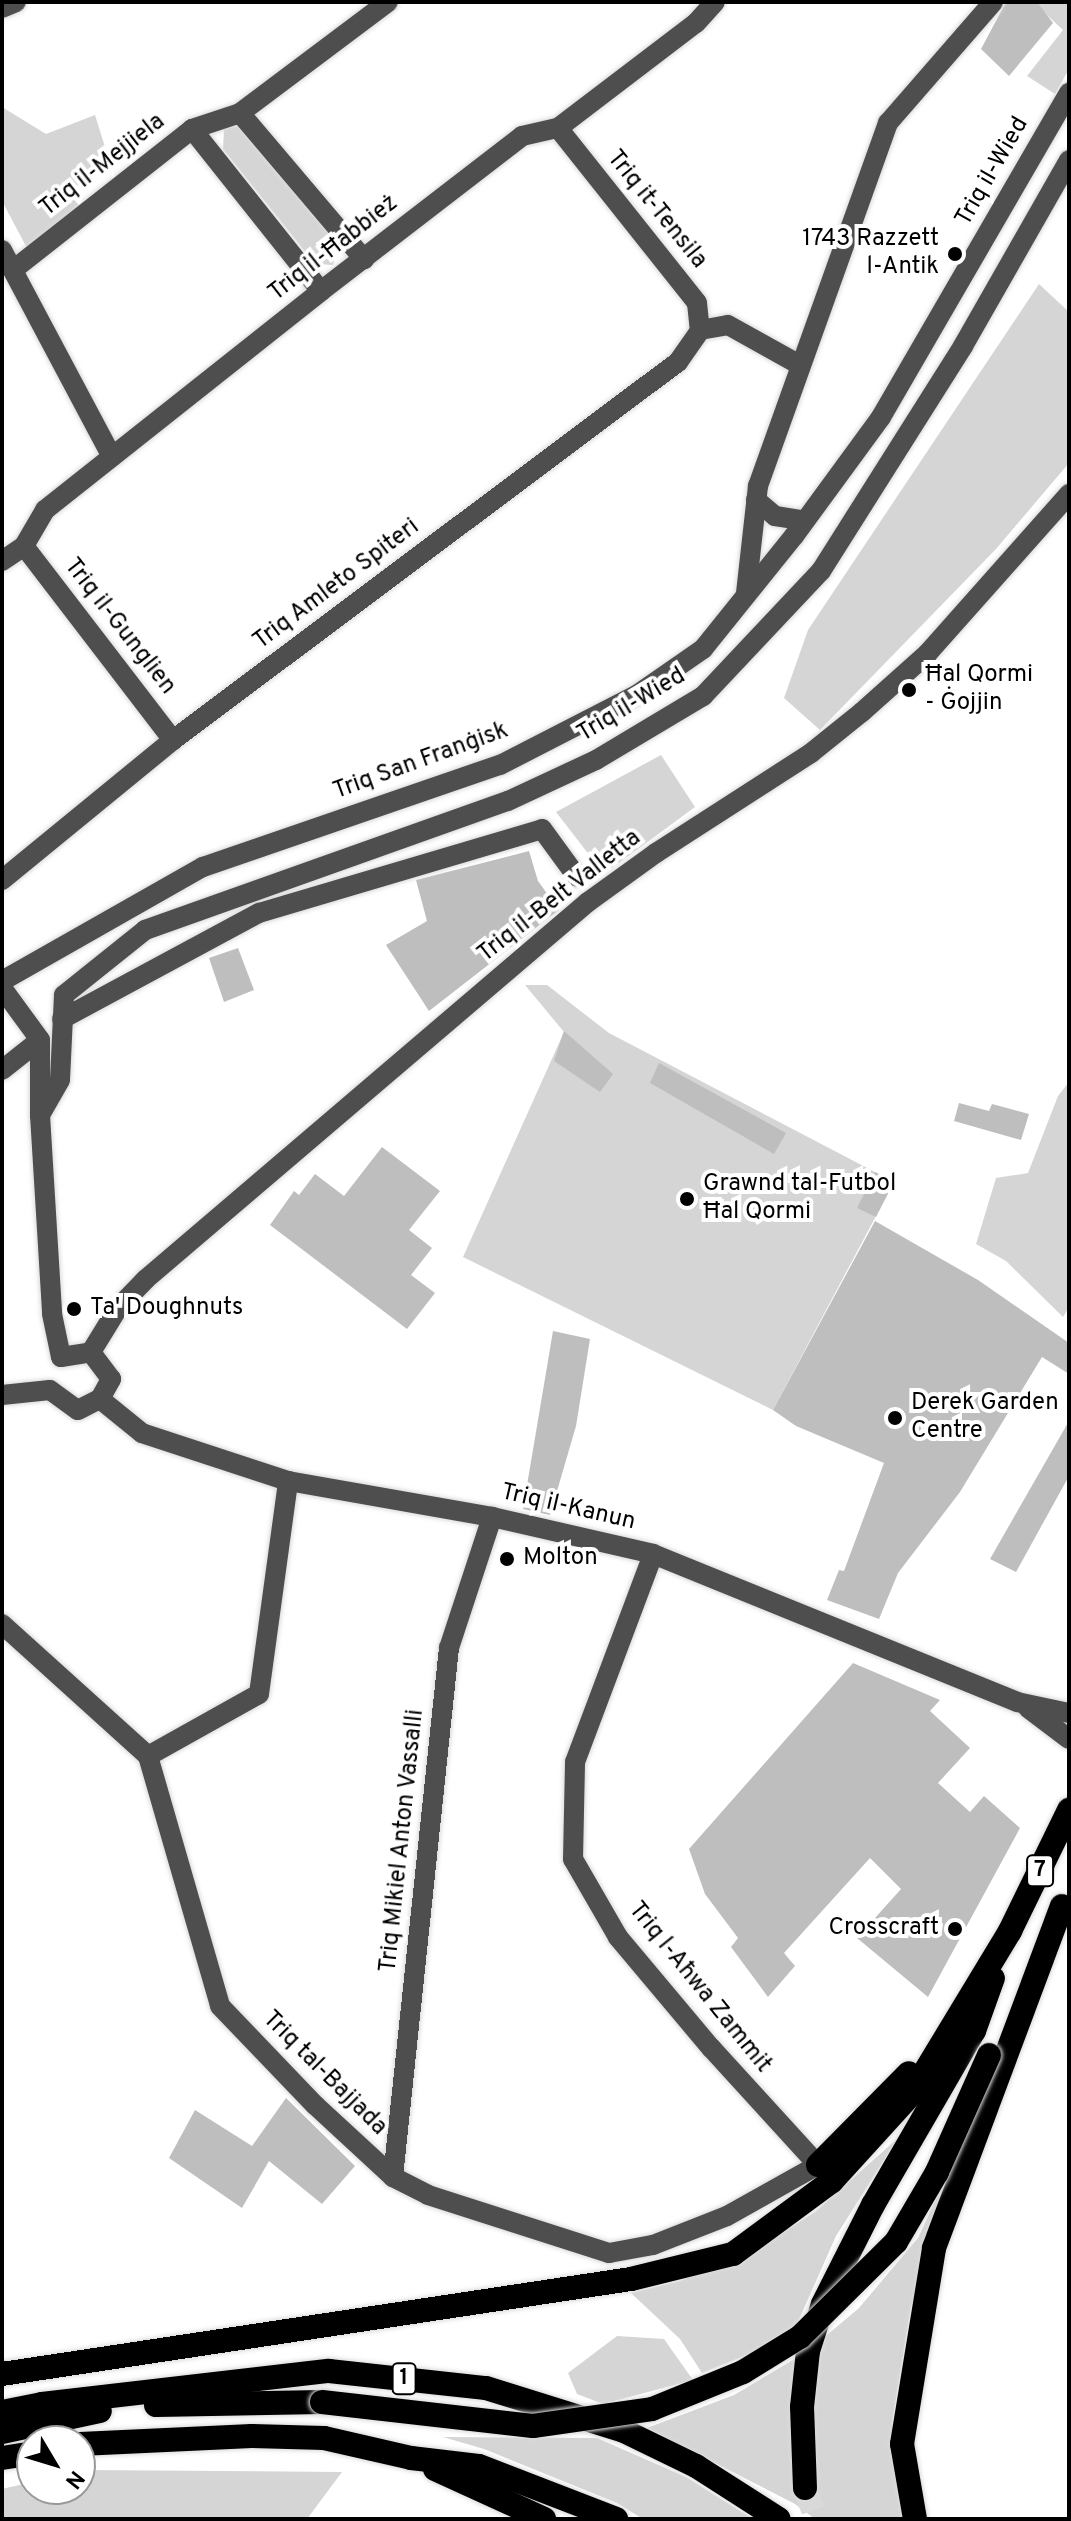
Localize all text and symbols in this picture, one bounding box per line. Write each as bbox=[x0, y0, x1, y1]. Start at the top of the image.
street label: Triq il-Mejjiela bbox=[35, 108, 171, 224]
street label: Triq il-Wied bbox=[950, 112, 1036, 232]
street label: Triq it-Tensila bbox=[600, 145, 712, 275]
street label: Triq il-Ħabbież bbox=[264, 190, 404, 308]
place label: 1743 Razzett l-Antik bbox=[802, 226, 939, 282]
marker: 1743 Razzett l-Antik bbox=[946, 245, 964, 263]
street label: Triq Amleto Spiteri bbox=[248, 513, 426, 657]
street label: Triq il-Gunglien bbox=[57, 553, 181, 701]
street label: Triq il-Wied bbox=[573, 662, 691, 750]
place label: Ħal Qormi - Ġojjin bbox=[925, 662, 1033, 718]
marker: Ħal Qormi - Ġojjin bbox=[900, 681, 918, 699]
street label: Triq San Franġisk bbox=[330, 717, 512, 807]
street label: Triq il-Belt Valletta bbox=[472, 824, 648, 970]
place label: Grawnd tal-Futbol Ħal Qormi bbox=[703, 1171, 896, 1227]
marker: Grawnd tal-Futbol Ħal Qormi bbox=[678, 1190, 696, 1208]
place label: Ta' Doughnuts bbox=[90, 1295, 243, 1323]
marker: Ta' Doughnuts bbox=[65, 1300, 83, 1318]
place label: Derek Garden Centre bbox=[911, 1390, 1059, 1446]
marker: Derek Garden Centre bbox=[886, 1409, 904, 1427]
street label: Triq il-Kanun bbox=[498, 1479, 638, 1537]
place label: Molton bbox=[523, 1545, 598, 1573]
marker: Molton bbox=[498, 1550, 516, 1568]
street label: Triq Mikiel Anton Vassalli bbox=[375, 1707, 431, 1975]
road number: 7 bbox=[1026, 1853, 1054, 1889]
street label: Triq l-Aħwa Zammit bbox=[621, 1897, 777, 2079]
place label: Crosscraft bbox=[829, 1915, 939, 1943]
marker: Crosscraft bbox=[946, 1920, 964, 1938]
street label: Triq tal-Bajjada bbox=[256, 2006, 392, 2142]
road number: 1 bbox=[390, 2361, 418, 2397]
north arrow bbox=[16, 2425, 96, 2505]
text: N bbox=[58, 2464, 89, 2493]

